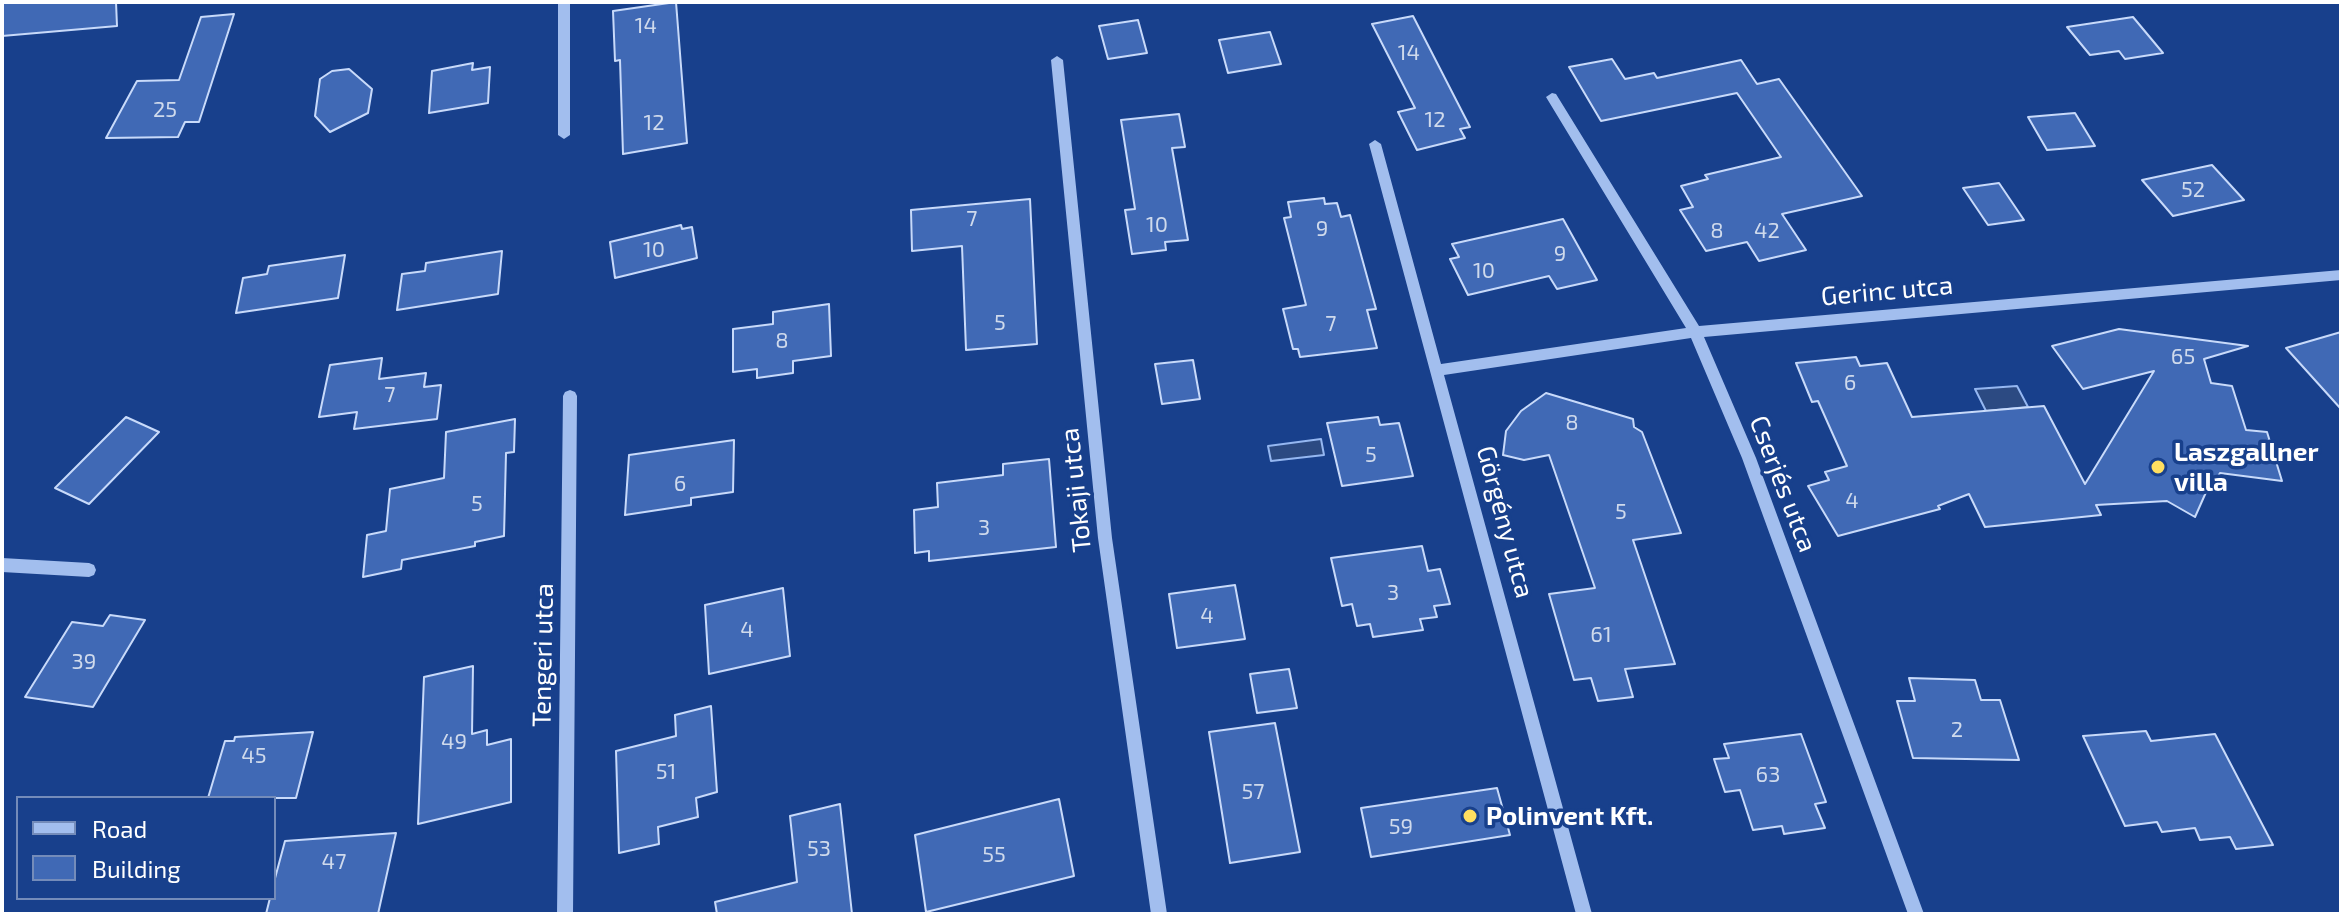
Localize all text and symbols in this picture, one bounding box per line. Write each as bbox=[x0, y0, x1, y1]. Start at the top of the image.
house number: 14 bbox=[635, 13, 657, 39]
house number: 14 bbox=[1398, 40, 1420, 66]
house number: 25 bbox=[153, 97, 177, 123]
house number: 12 bbox=[1424, 107, 1446, 133]
house number: 12 bbox=[643, 110, 665, 136]
house number: 52 bbox=[2181, 177, 2205, 203]
house number: 7 bbox=[966, 206, 978, 232]
house number: 10 bbox=[1146, 212, 1168, 238]
house number: 9 bbox=[1316, 216, 1328, 242]
house number: 8 bbox=[1710, 218, 1724, 244]
house number: 42 bbox=[1754, 218, 1780, 244]
house number: 10 bbox=[643, 237, 665, 263]
house number: 9 bbox=[1554, 241, 1566, 267]
house number: 10 bbox=[1473, 258, 1495, 284]
street label: Gerinc utca bbox=[1820, 270, 1954, 312]
house number: 5 bbox=[994, 310, 1006, 336]
house number: 7 bbox=[1325, 311, 1337, 337]
house number: 8 bbox=[775, 328, 789, 354]
house number: 65 bbox=[2171, 344, 2195, 370]
house number: 6 bbox=[1844, 370, 1856, 396]
house number: 7 bbox=[384, 382, 396, 408]
house number: 8 bbox=[1565, 410, 1579, 436]
street label: Cserjés utca bbox=[1743, 411, 1823, 557]
street label: Tokaji utca bbox=[1054, 426, 1098, 554]
place label: Laszgallner villa bbox=[2174, 436, 2318, 498]
house number: 5 bbox=[1365, 442, 1377, 468]
street label: Görgény utca bbox=[1470, 443, 1540, 601]
marker: Laszgallner villa bbox=[2149, 458, 2167, 476]
house number: 6 bbox=[674, 471, 686, 497]
house number: 4 bbox=[1845, 488, 1859, 514]
house number: 5 bbox=[471, 491, 483, 517]
house number: 5 bbox=[1615, 499, 1627, 525]
house number: 3 bbox=[978, 515, 990, 541]
house number: 3 bbox=[1387, 580, 1399, 606]
street label: Tengeri utca bbox=[526, 583, 560, 727]
house number: 4 bbox=[1200, 603, 1214, 629]
house number: 4 bbox=[740, 617, 754, 643]
house number: 61 bbox=[1590, 622, 1612, 648]
house number: 39 bbox=[72, 649, 96, 675]
house number: 2 bbox=[1951, 717, 1963, 743]
house number: 49 bbox=[441, 729, 467, 755]
house number: 45 bbox=[241, 743, 267, 769]
house number: 51 bbox=[656, 759, 676, 785]
house number: 63 bbox=[1756, 762, 1780, 788]
house number: 57 bbox=[1241, 779, 1265, 805]
legend bbox=[16, 796, 276, 900]
place label: Polinvent Kft. bbox=[1486, 800, 1653, 832]
marker: Polinvent Kft. bbox=[1461, 807, 1479, 825]
text: Road bbox=[92, 814, 147, 843]
house number: 59 bbox=[1389, 814, 1413, 840]
house number: 53 bbox=[807, 836, 831, 862]
house number: 55 bbox=[982, 842, 1006, 868]
house number: 47 bbox=[322, 849, 346, 875]
text: Building bbox=[92, 854, 181, 883]

